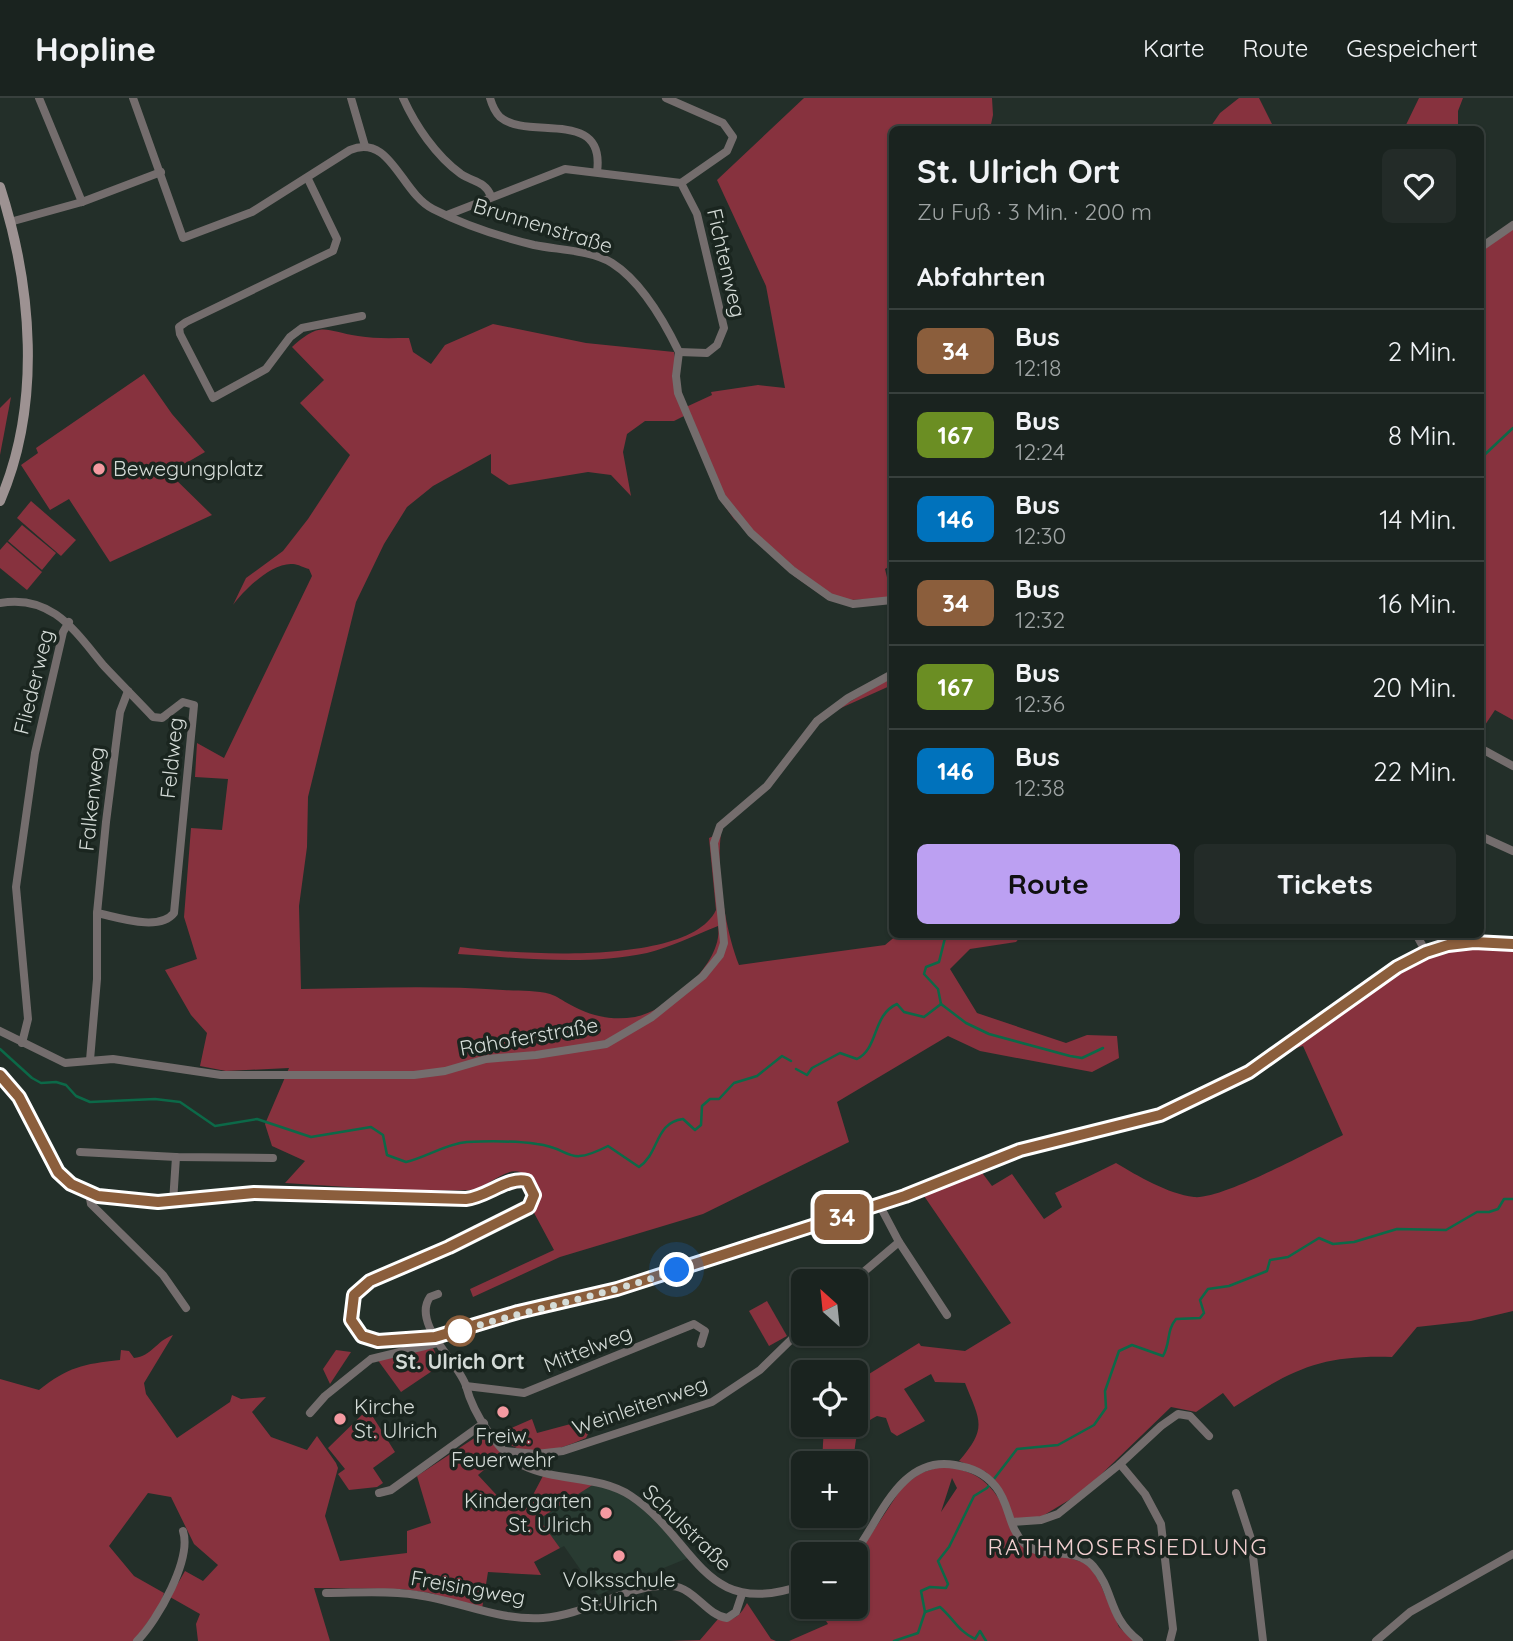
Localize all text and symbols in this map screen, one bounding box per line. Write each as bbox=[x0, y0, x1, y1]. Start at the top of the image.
text: Hopline bbox=[35, 28, 156, 69]
text: Karte bbox=[1143, 33, 1205, 63]
text: Route bbox=[1243, 33, 1308, 63]
text: Gespeichert bbox=[1346, 33, 1478, 63]
button: heart bbox=[1382, 149, 1456, 223]
text: St. Ulrich Ort bbox=[917, 150, 1121, 191]
street label: Brunnenstraße bbox=[471, 192, 616, 259]
text: Zu Fuß · 3 Min. · 200 m bbox=[917, 197, 1152, 226]
street label: Fichtenweg bbox=[702, 206, 752, 320]
text: Abfahrten bbox=[917, 260, 1046, 293]
text: Bus bbox=[1015, 320, 1060, 353]
text: 2 Min. bbox=[1388, 335, 1456, 368]
text: 34 bbox=[942, 336, 969, 366]
text: 12:18 bbox=[1015, 353, 1061, 382]
text: Bus bbox=[1015, 404, 1060, 437]
text: 8 Min. bbox=[1388, 419, 1456, 452]
text: 167 bbox=[938, 420, 973, 450]
text: 12:24 bbox=[1015, 437, 1065, 466]
place label: Bewegungplatz bbox=[113, 455, 264, 481]
marker: Bewegungplatz bbox=[91, 461, 107, 477]
text: Bus bbox=[1015, 488, 1060, 521]
text: 14 Min. bbox=[1379, 503, 1456, 536]
text: 146 bbox=[937, 504, 974, 534]
text: 12:30 bbox=[1015, 521, 1066, 550]
text: Bus bbox=[1015, 572, 1060, 605]
text: 16 Min. bbox=[1378, 587, 1456, 620]
text: 34 bbox=[942, 588, 969, 618]
text: 12:32 bbox=[1015, 605, 1065, 634]
street label: Fliederweg bbox=[7, 626, 59, 737]
text: Bus bbox=[1015, 656, 1060, 689]
text: 20 Min. bbox=[1372, 671, 1456, 704]
text: 167 bbox=[938, 672, 973, 702]
text: 12:36 bbox=[1015, 689, 1065, 718]
street label: Feldweg bbox=[154, 716, 188, 800]
text: Bus bbox=[1015, 740, 1060, 773]
street label: Falkenweg bbox=[73, 746, 109, 852]
text: 22 Min. bbox=[1373, 755, 1456, 788]
text: 146 bbox=[937, 756, 974, 786]
text: 12:38 bbox=[1015, 773, 1065, 802]
button: Route bbox=[917, 844, 1180, 924]
button: Tickets bbox=[1194, 844, 1456, 924]
street label: Rahoferstraße bbox=[457, 1011, 600, 1061]
line badge: 34 bbox=[810, 1194, 874, 1240]
text: 34 bbox=[829, 1202, 856, 1232]
your location bbox=[659, 1252, 694, 1287]
north arrow bbox=[791, 1269, 868, 1346]
map controls bbox=[791, 1269, 868, 1619]
marker: St. Ulrich Ort bbox=[445, 1316, 475, 1346]
street label: Mittelweg bbox=[540, 1319, 636, 1378]
place label: St. Ulrich Ort bbox=[395, 1348, 525, 1374]
button: locate bbox=[791, 1360, 868, 1437]
street label: Weinleitenweg bbox=[569, 1370, 711, 1440]
place label: Kirche St. Ulrich bbox=[354, 1393, 438, 1443]
marker: Freiw. Feuerwehr bbox=[495, 1404, 511, 1420]
marker: Kirche St. Ulrich bbox=[332, 1411, 348, 1427]
place label: Freiw. Feuerwehr bbox=[451, 1422, 555, 1472]
button: + bbox=[791, 1451, 868, 1528]
street label: Schulstraße bbox=[638, 1479, 738, 1576]
place label: Kindergarten St. Ulrich bbox=[464, 1487, 592, 1537]
marker: Kindergarten St. Ulrich bbox=[598, 1505, 614, 1521]
district label: RATHMOSERSIEDLUNG bbox=[988, 1532, 1268, 1561]
button: − bbox=[791, 1542, 868, 1619]
marker: Volksschule St.Ulrich bbox=[611, 1548, 627, 1564]
street label: Freisingweg bbox=[409, 1564, 528, 1610]
place label: Volksschule St.Ulrich bbox=[562, 1566, 676, 1616]

